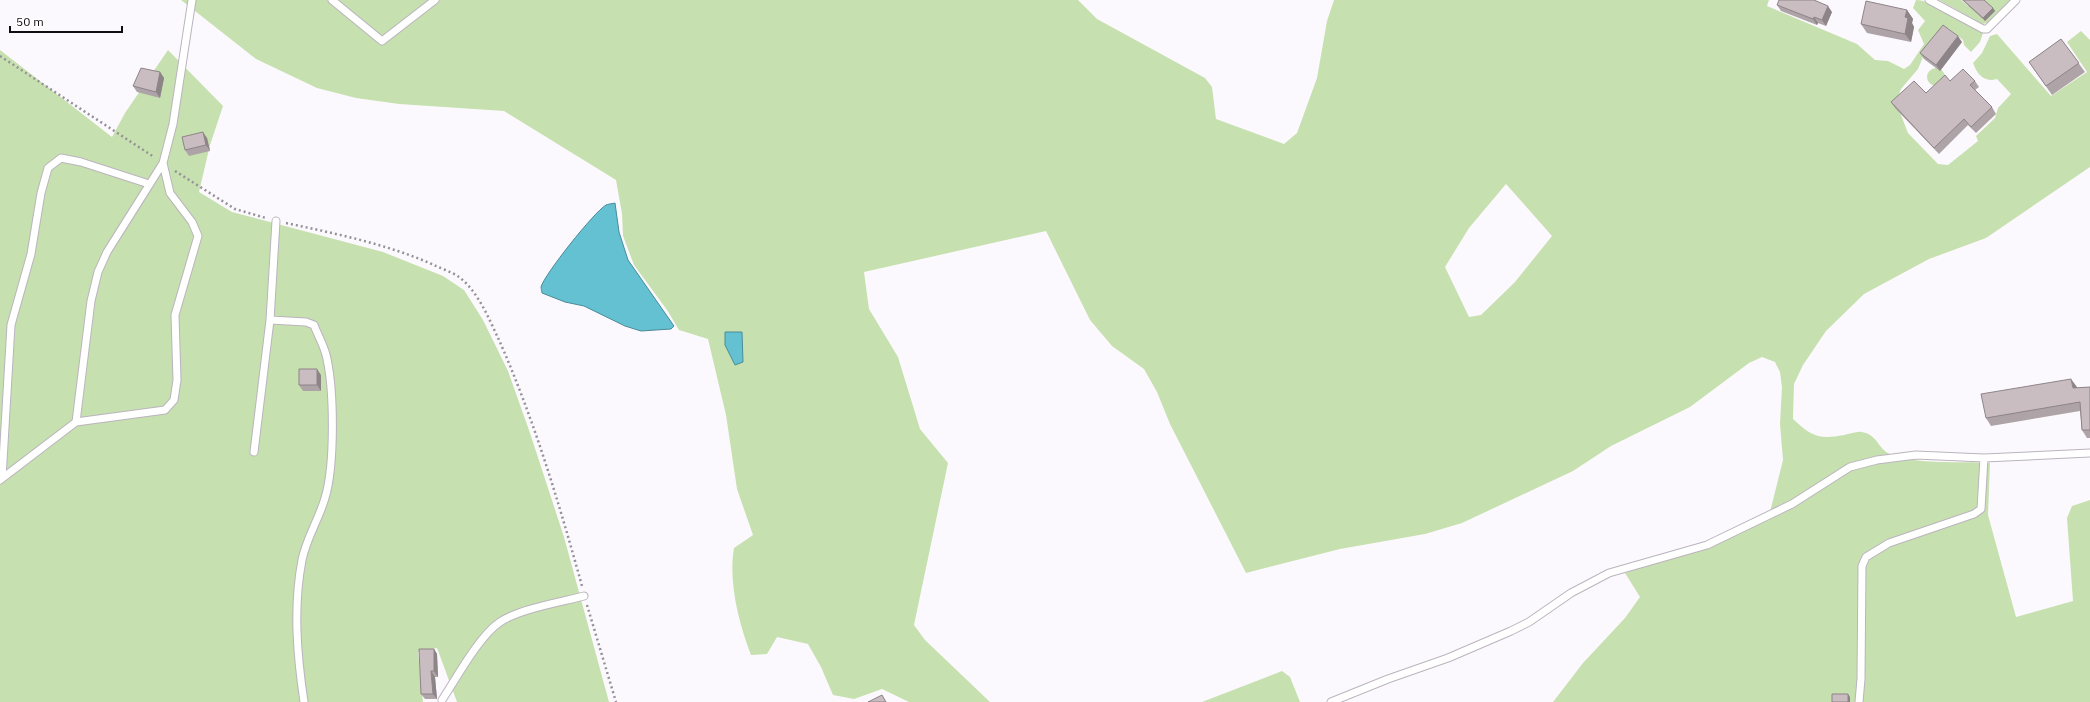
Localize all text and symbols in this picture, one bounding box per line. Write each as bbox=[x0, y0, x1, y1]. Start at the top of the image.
scale bar bbox=[10, 8, 122, 34]
text: 50 m bbox=[16, 14, 44, 29]

